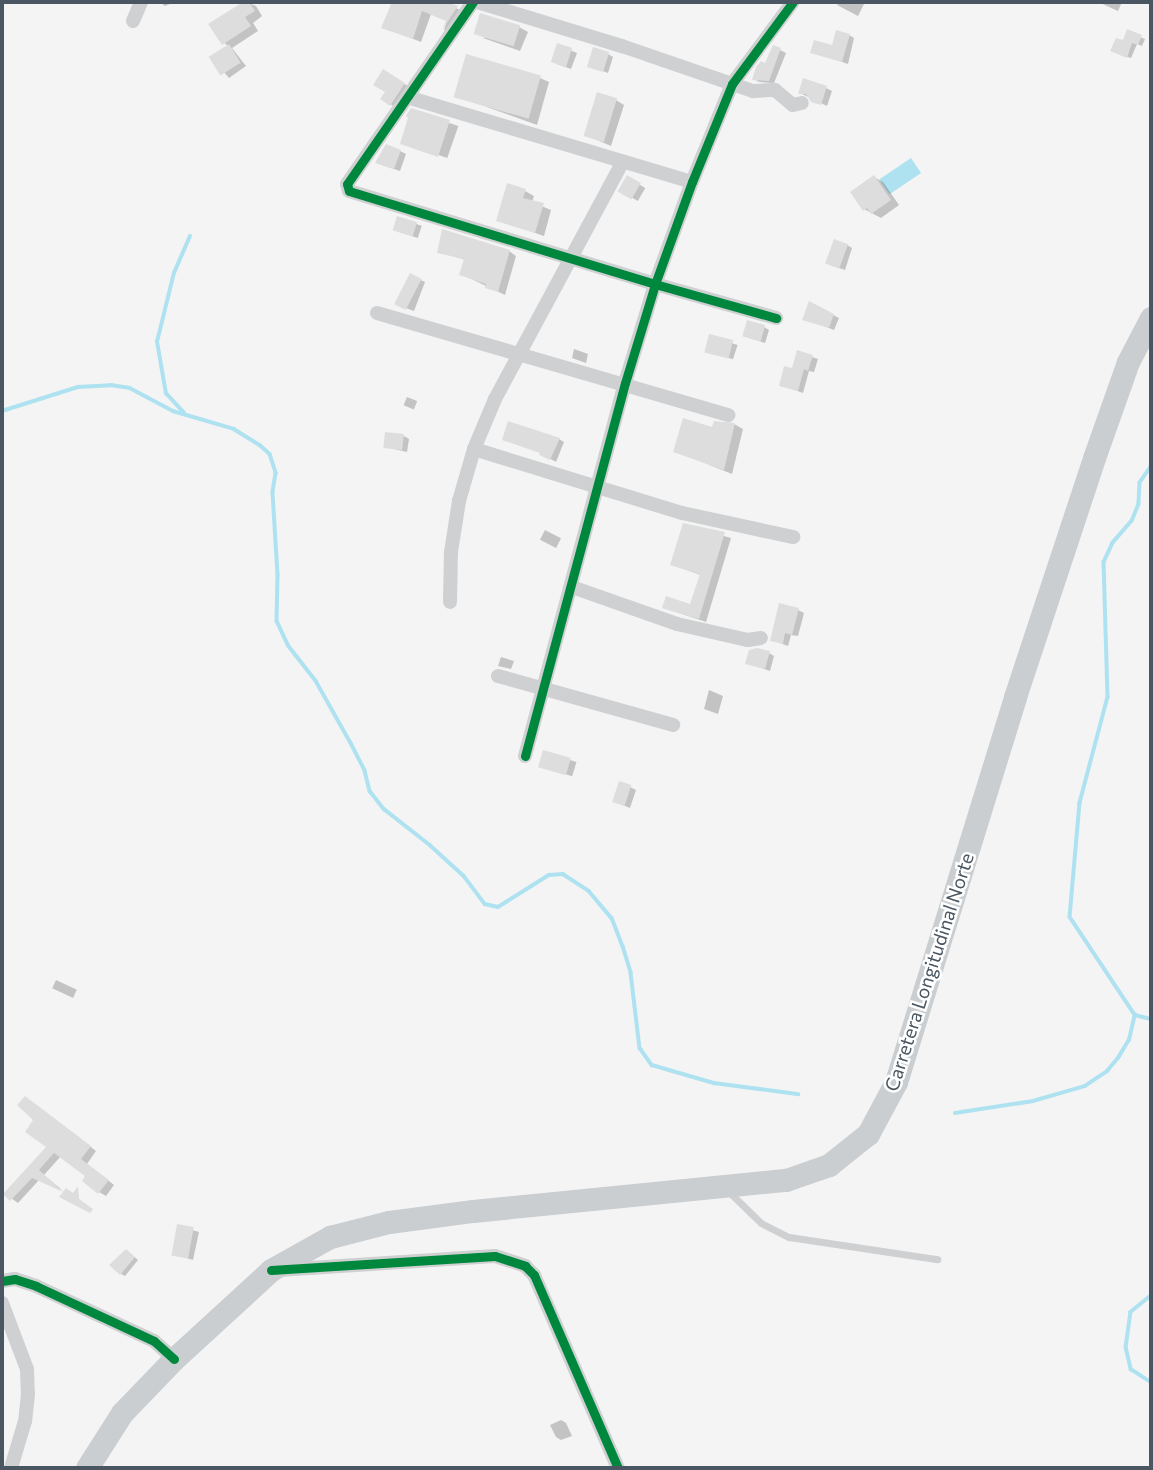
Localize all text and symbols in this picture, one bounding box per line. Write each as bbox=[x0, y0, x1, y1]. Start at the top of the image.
street label: Carretera Longitudinal Norte bbox=[880, 850, 978, 1094]

